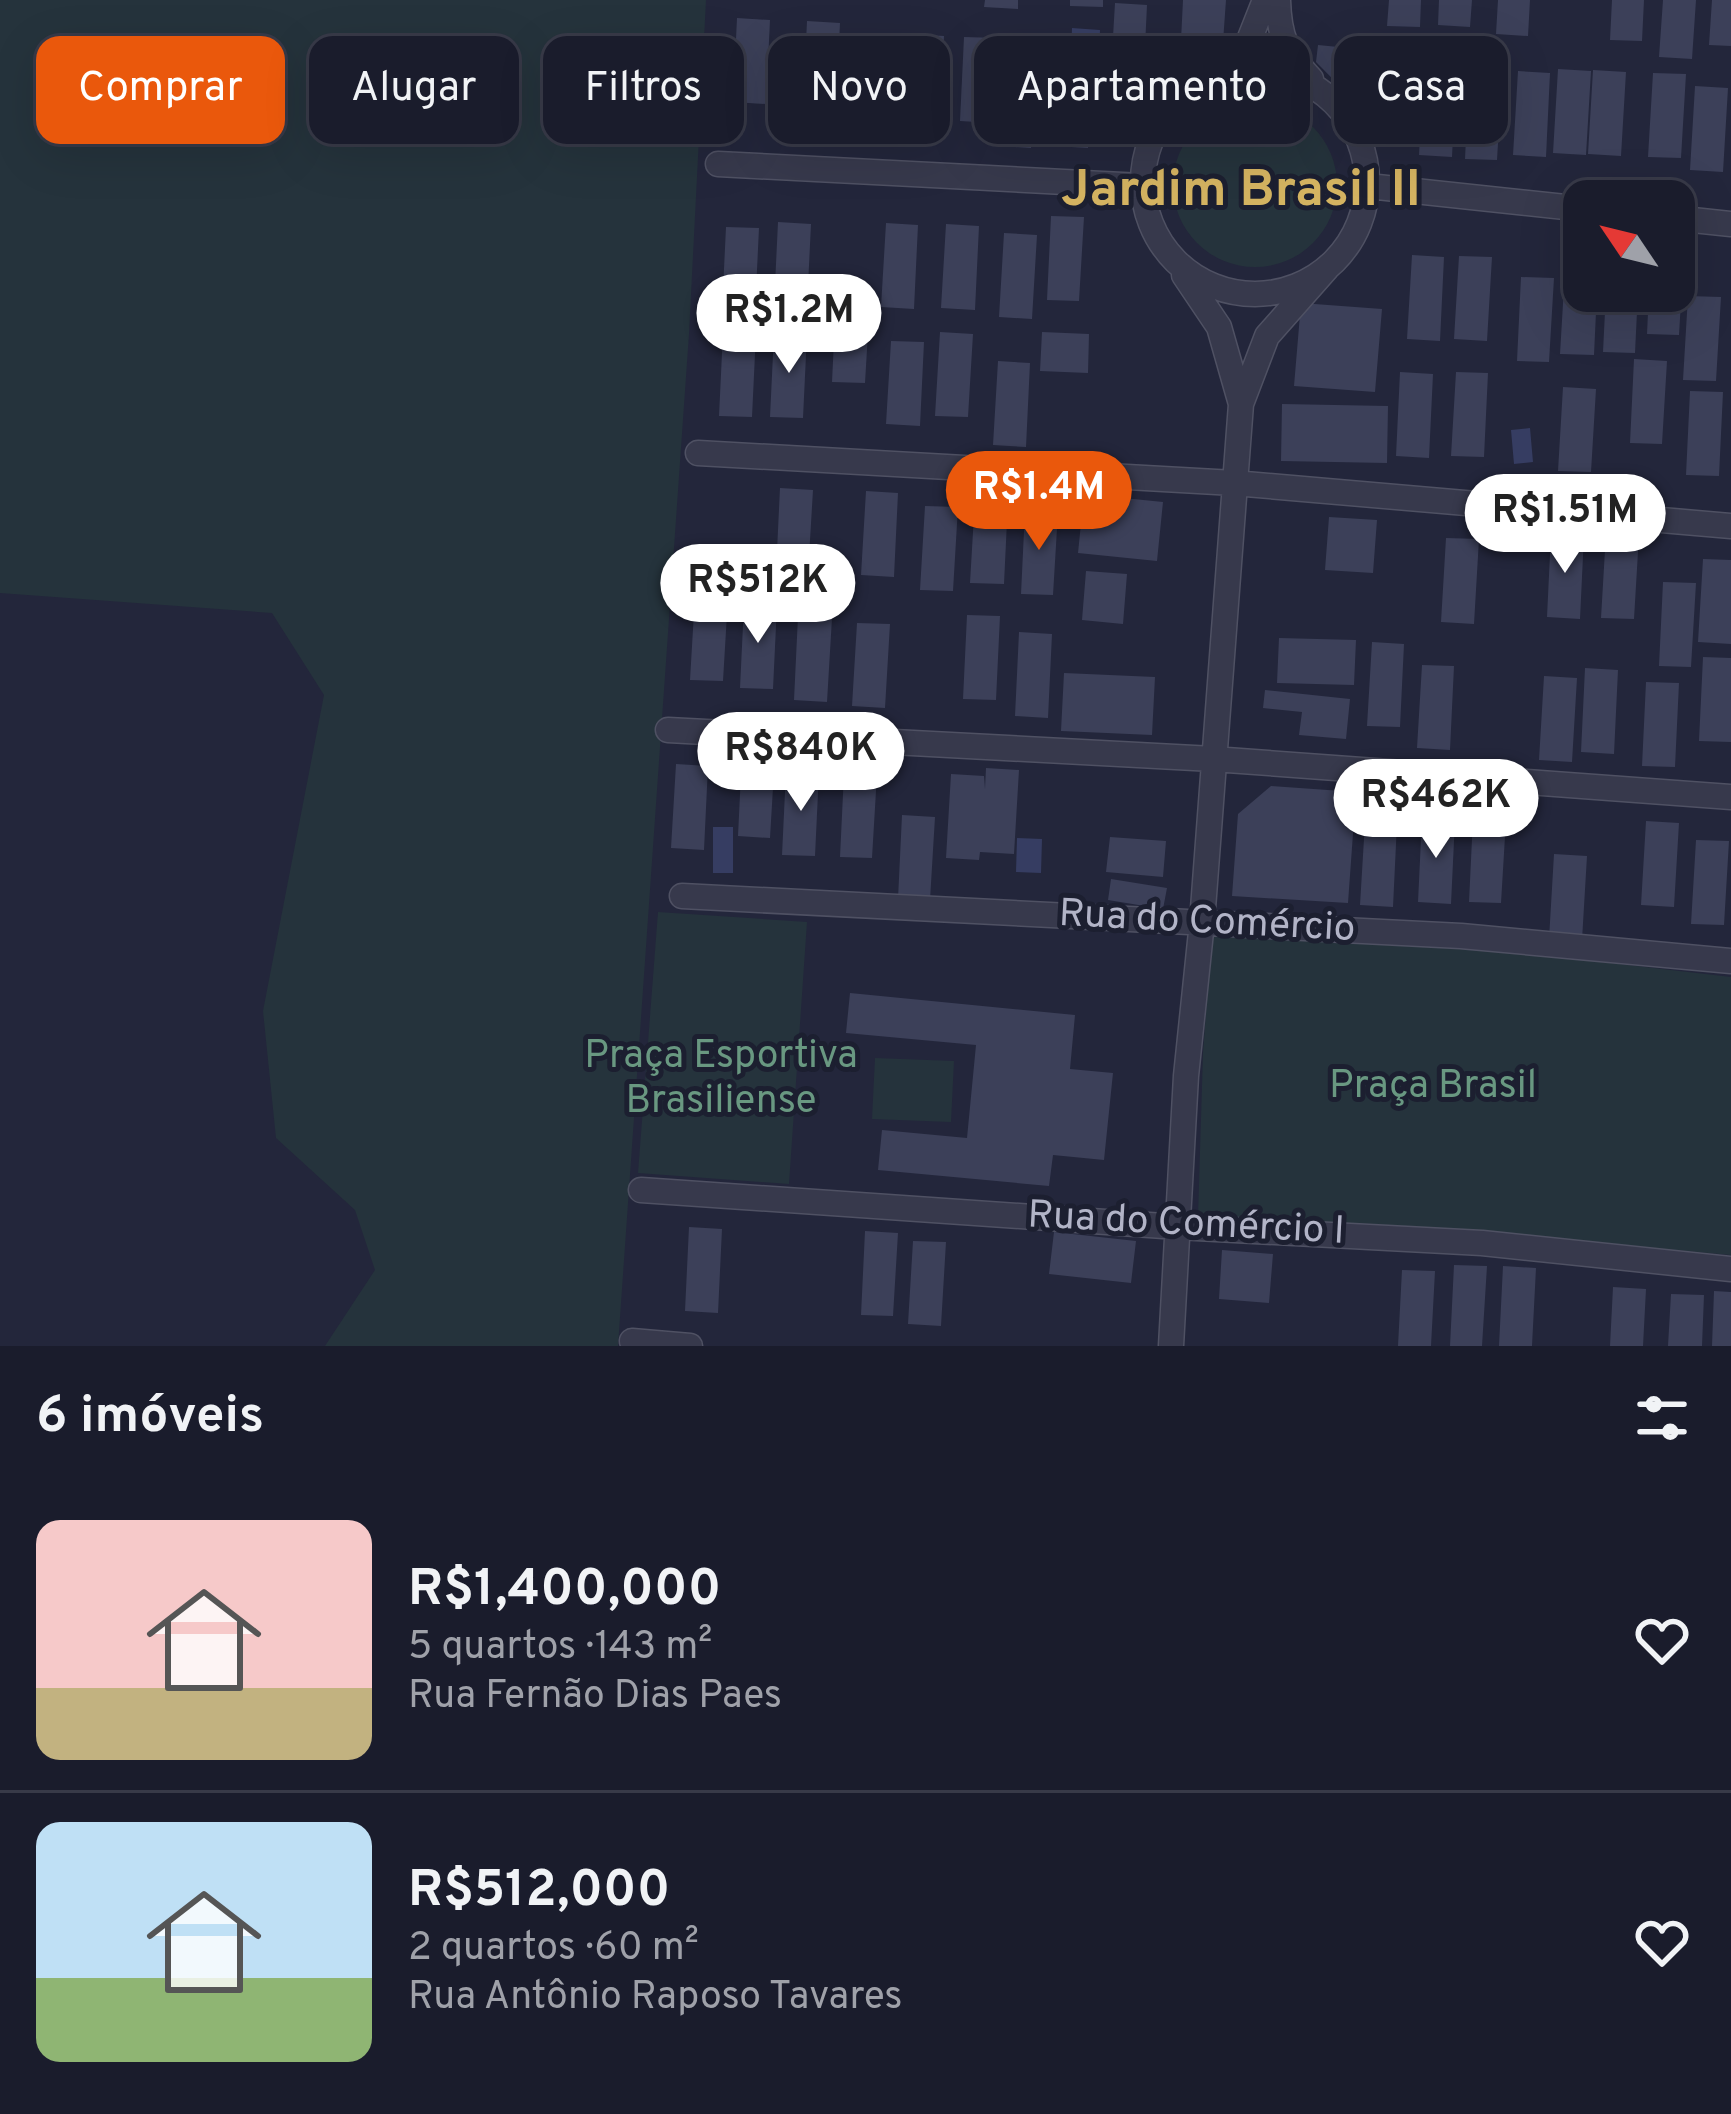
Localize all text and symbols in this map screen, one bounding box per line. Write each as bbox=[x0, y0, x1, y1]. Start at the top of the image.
chip: Comprar bbox=[36, 36, 285, 144]
chip: Alugar bbox=[309, 36, 519, 144]
chip: Filtros bbox=[543, 36, 744, 144]
chip: Novo bbox=[768, 36, 950, 144]
chip: Apartamento bbox=[974, 36, 1310, 144]
chip: Casa bbox=[1334, 36, 1508, 144]
district label: Jardim Brasil II bbox=[1061, 160, 1421, 225]
north arrow bbox=[1563, 180, 1695, 312]
map controls bbox=[1563, 180, 1695, 312]
pin: R$1.2M bbox=[691, 274, 887, 376]
text: R$1.2M bbox=[723, 288, 855, 337]
pin: R$1.4M bbox=[941, 451, 1137, 553]
text: R$1.4M bbox=[973, 465, 1105, 514]
pin: R$1.51M bbox=[1454, 474, 1676, 576]
text: R$1.51M bbox=[1492, 488, 1638, 537]
pin: R$512K bbox=[660, 544, 856, 646]
text: R$512K bbox=[687, 558, 829, 607]
pin: R$840K bbox=[703, 712, 899, 814]
text: R$840K bbox=[724, 726, 878, 775]
pin: R$462K bbox=[1338, 759, 1534, 861]
text: R$462K bbox=[1361, 773, 1511, 822]
street label: Rua do Comércio bbox=[1057, 891, 1357, 955]
park label: Praça Esportiva Brasiliense bbox=[584, 1033, 858, 1127]
park label: Praça Brasil bbox=[1329, 1063, 1537, 1112]
street label: Rua do Comércio I bbox=[1026, 1192, 1346, 1258]
icon: filters bbox=[1629, 1385, 1695, 1451]
text: 6 imóveis bbox=[36, 1386, 264, 1451]
text: R$1,400,000 bbox=[408, 1559, 721, 1624]
icon: home bbox=[132, 1568, 276, 1712]
icon: heart bbox=[1629, 1607, 1695, 1673]
text: 5 quartos · 143 m² bbox=[408, 1624, 712, 1673]
text: Rua Fernão Dias Paes bbox=[408, 1673, 782, 1722]
text: R$512,000 bbox=[408, 1860, 670, 1925]
icon: home bbox=[132, 1870, 276, 2014]
icon: heart bbox=[1629, 1909, 1695, 1975]
text: 2 quartos · 60 m² bbox=[408, 1925, 699, 1974]
text: Rua Antônio Raposo Tavares bbox=[408, 1974, 903, 2023]

